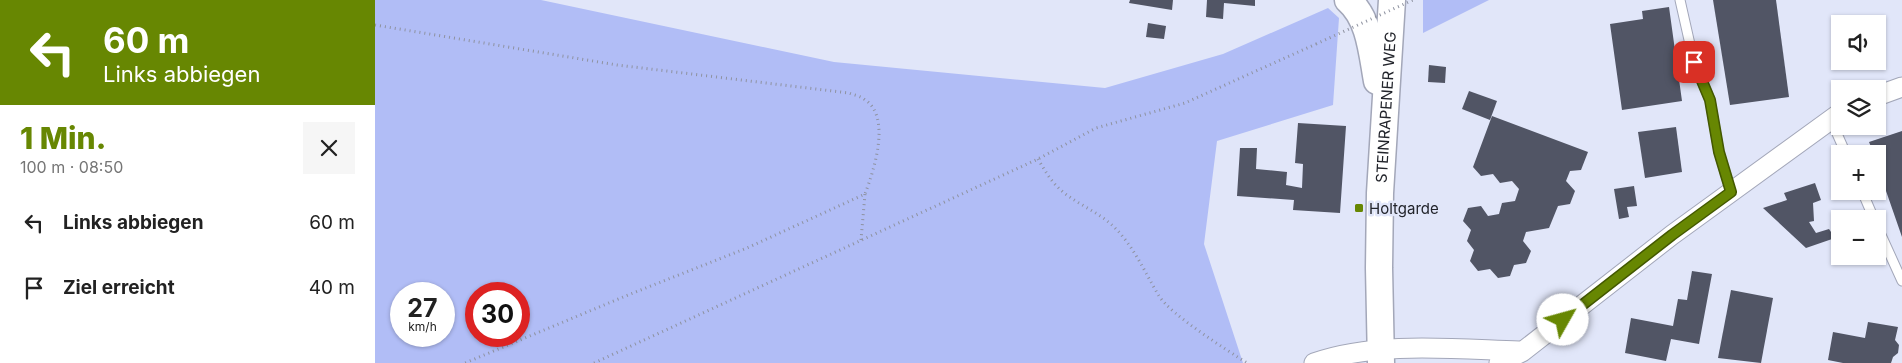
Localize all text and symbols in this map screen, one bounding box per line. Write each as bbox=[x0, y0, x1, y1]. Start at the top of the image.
map controls bbox=[1831, 15, 1886, 265]
button: sound bbox=[1831, 15, 1886, 70]
text: 60 m bbox=[103, 19, 190, 61]
icon: left bbox=[20, 20, 85, 85]
street label: STEINRAPENER WEG bbox=[1371, 31, 1400, 183]
pin bbox=[1673, 41, 1715, 83]
icon: arrive bbox=[1680, 48, 1708, 76]
text: Links abbiegen bbox=[103, 61, 260, 87]
button: layers bbox=[1831, 80, 1886, 135]
text: 1 Min. bbox=[20, 120, 106, 156]
button: close bbox=[303, 122, 355, 174]
button: + bbox=[1831, 145, 1886, 200]
text: 100 m · 08:50 bbox=[20, 157, 123, 177]
place label: Holtgarde bbox=[1369, 199, 1439, 218]
marker: Holtgarde bbox=[1353, 202, 1365, 214]
icon: left bbox=[20, 209, 48, 237]
button: − bbox=[1831, 210, 1886, 265]
text: Links abbiegen bbox=[63, 211, 204, 234]
text: 60 m bbox=[309, 211, 355, 234]
icon: arrive bbox=[20, 274, 48, 302]
text: Ziel erreicht bbox=[63, 276, 175, 299]
text: 40 m bbox=[309, 276, 355, 299]
speed limit sign: 30 bbox=[465, 282, 530, 347]
text: 27 bbox=[407, 293, 438, 323]
position arrow bbox=[1536, 293, 1588, 345]
text: km/h bbox=[408, 319, 437, 334]

